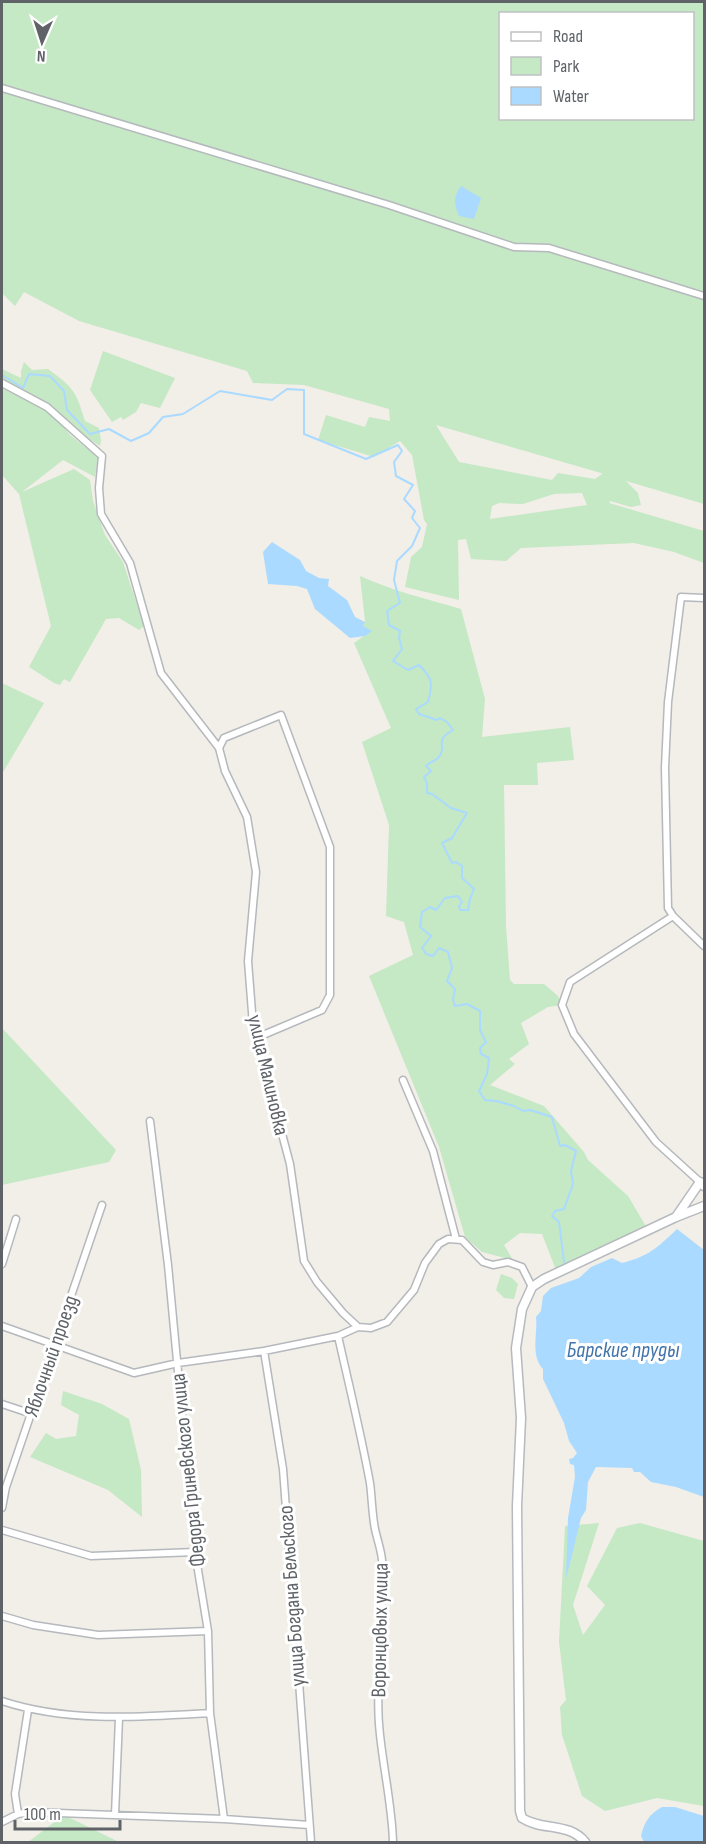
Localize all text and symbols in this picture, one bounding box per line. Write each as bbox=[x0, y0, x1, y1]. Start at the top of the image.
north arrow bbox=[12, 12, 72, 72]
legend bbox=[499, 12, 694, 120]
text: Road bbox=[553, 26, 583, 47]
text: N bbox=[37, 46, 46, 65]
text: Park bbox=[553, 56, 579, 77]
text: Water bbox=[553, 86, 589, 107]
street label: улица Малиновка bbox=[242, 1012, 294, 1138]
street label: Яблочный проезд bbox=[19, 1292, 83, 1420]
water label: Барские пруды bbox=[567, 1337, 680, 1364]
street label: Федора Гриневского улица bbox=[165, 1372, 211, 1568]
street label: улица Богдана Бельского bbox=[273, 1505, 311, 1687]
street label: Воронцовых улица bbox=[366, 1562, 394, 1698]
scale bar bbox=[15, 1793, 120, 1831]
text: 100 m bbox=[24, 1804, 61, 1825]

